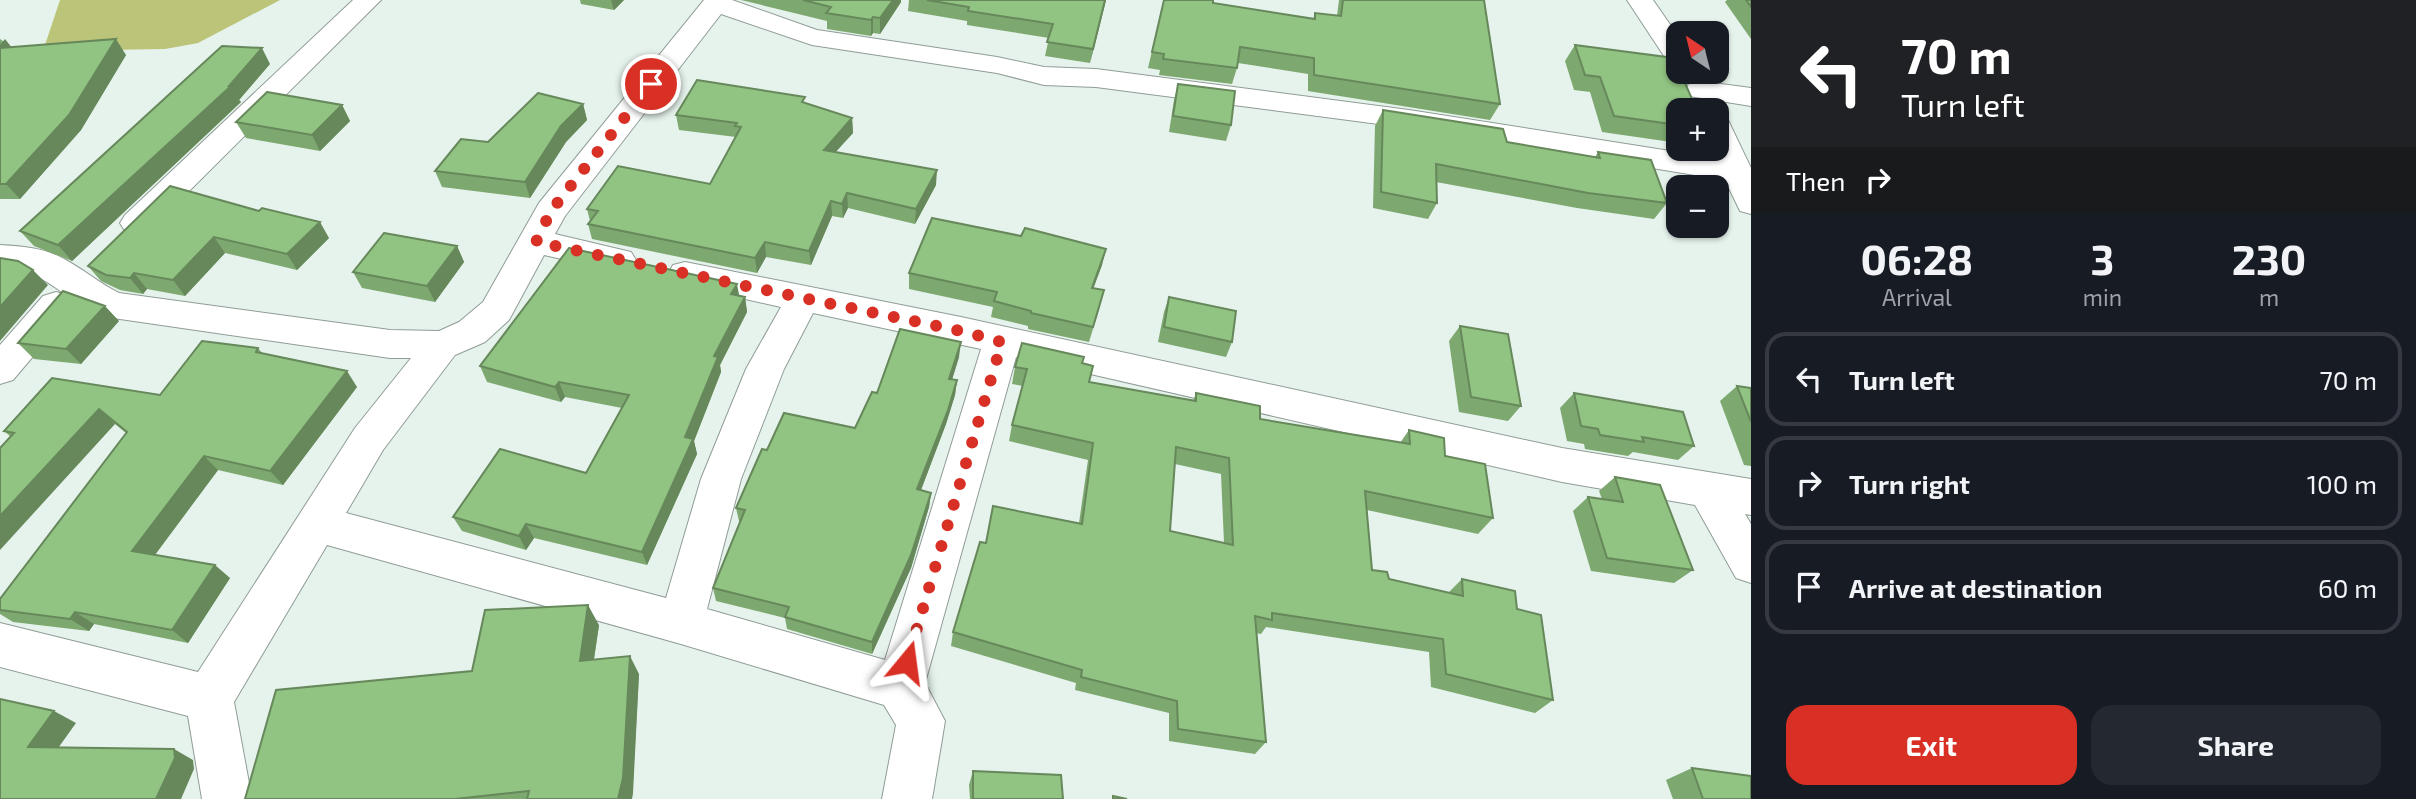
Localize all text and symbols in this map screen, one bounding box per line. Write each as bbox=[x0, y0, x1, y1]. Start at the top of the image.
north arrow bbox=[1666, 21, 1729, 84]
map controls bbox=[1666, 21, 1729, 238]
text: 70 m bbox=[1901, 25, 2012, 84]
icon: left bbox=[1786, 28, 1877, 119]
pin bbox=[621, 54, 681, 114]
icon: arrive bbox=[632, 65, 670, 103]
text: Turn left bbox=[1901, 85, 2025, 123]
button: + bbox=[1666, 98, 1729, 161]
icon: right bbox=[1859, 161, 1897, 199]
text: Then bbox=[1786, 165, 1845, 196]
button: − bbox=[1666, 175, 1729, 238]
text: 06:28 bbox=[1861, 233, 1973, 283]
text: 3 bbox=[2091, 233, 2114, 283]
text: 230 bbox=[2232, 233, 2306, 283]
text: Arrival bbox=[1882, 283, 1952, 311]
text: min bbox=[2083, 283, 2122, 311]
text: m bbox=[2259, 283, 2279, 311]
icon: left bbox=[1790, 360, 1828, 398]
text: Turn left bbox=[1849, 364, 1955, 395]
text: 70 m bbox=[2319, 364, 2377, 395]
icon: right bbox=[1790, 464, 1828, 502]
text: Turn right bbox=[1849, 468, 1970, 499]
text: 100 m bbox=[2307, 468, 2377, 499]
icon: arrive bbox=[1790, 568, 1828, 606]
text: Arrive at destination bbox=[1849, 572, 2102, 603]
text: 60 m bbox=[2318, 572, 2377, 603]
position arrow bbox=[870, 625, 944, 699]
button: Exit bbox=[1786, 705, 2077, 785]
button: Share bbox=[2091, 705, 2381, 785]

